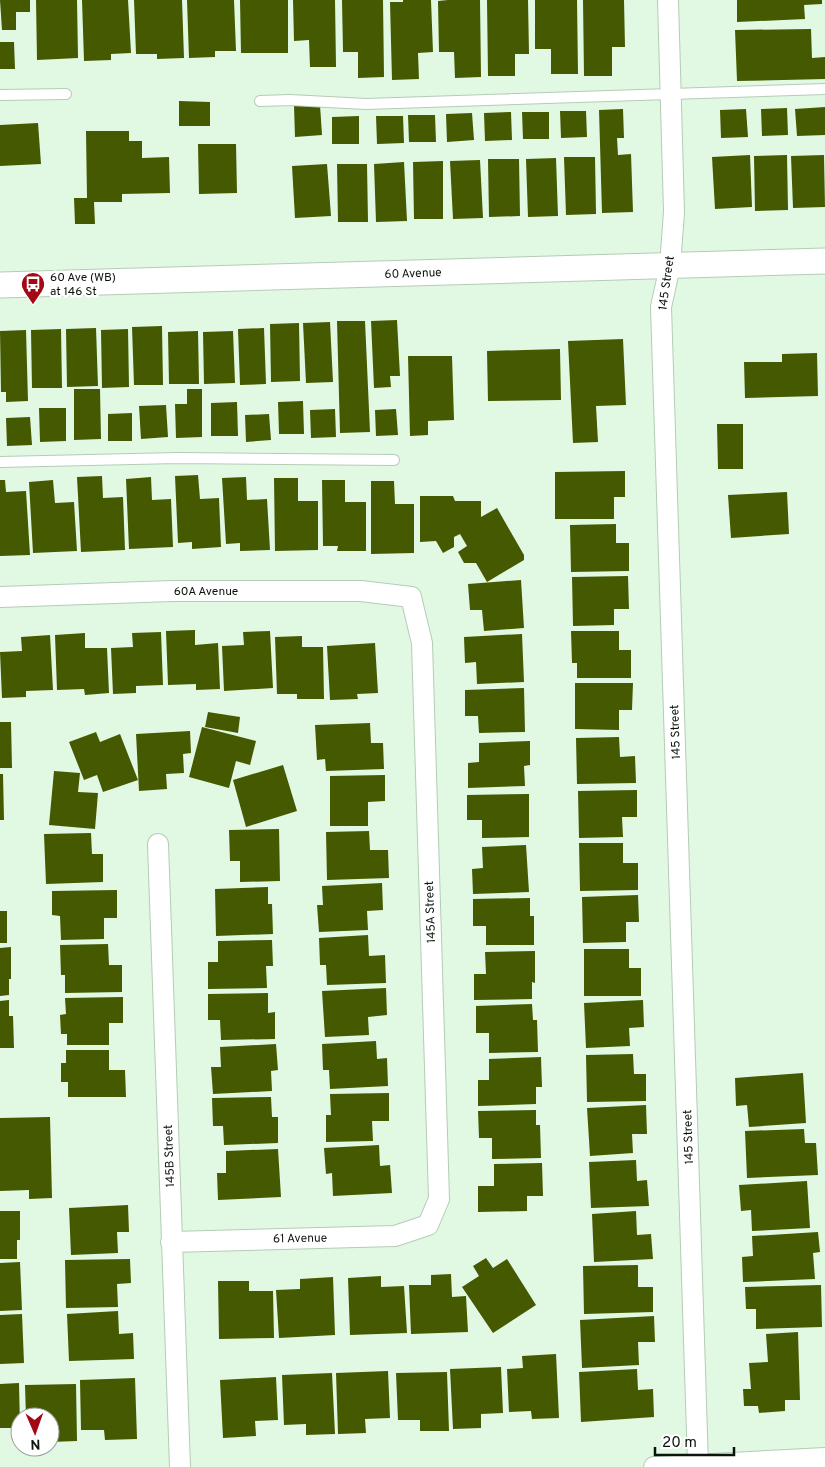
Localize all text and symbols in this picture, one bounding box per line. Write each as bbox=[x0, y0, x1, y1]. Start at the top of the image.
street label: 145 Street bbox=[655, 255, 679, 311]
street label: 60 Avenue bbox=[384, 265, 442, 283]
place label: 60 Ave (WB) at 146 St bbox=[50, 270, 116, 300]
bus stop icon: 60 Ave (WB) at 146 St bbox=[20, 271, 46, 305]
street label: 60A Avenue bbox=[174, 584, 238, 600]
street label: 145 Street bbox=[667, 704, 685, 760]
street label: 145A Street bbox=[422, 880, 440, 943]
street label: 145 Street bbox=[680, 1109, 698, 1165]
street label: 145B Street bbox=[161, 1124, 179, 1188]
street label: 61 Avenue bbox=[273, 1231, 327, 1247]
north arrow bbox=[10, 1407, 60, 1457]
scale bar bbox=[655, 1424, 734, 1456]
text: 20 m bbox=[662, 1434, 697, 1453]
text: N bbox=[30, 1435, 41, 1452]

